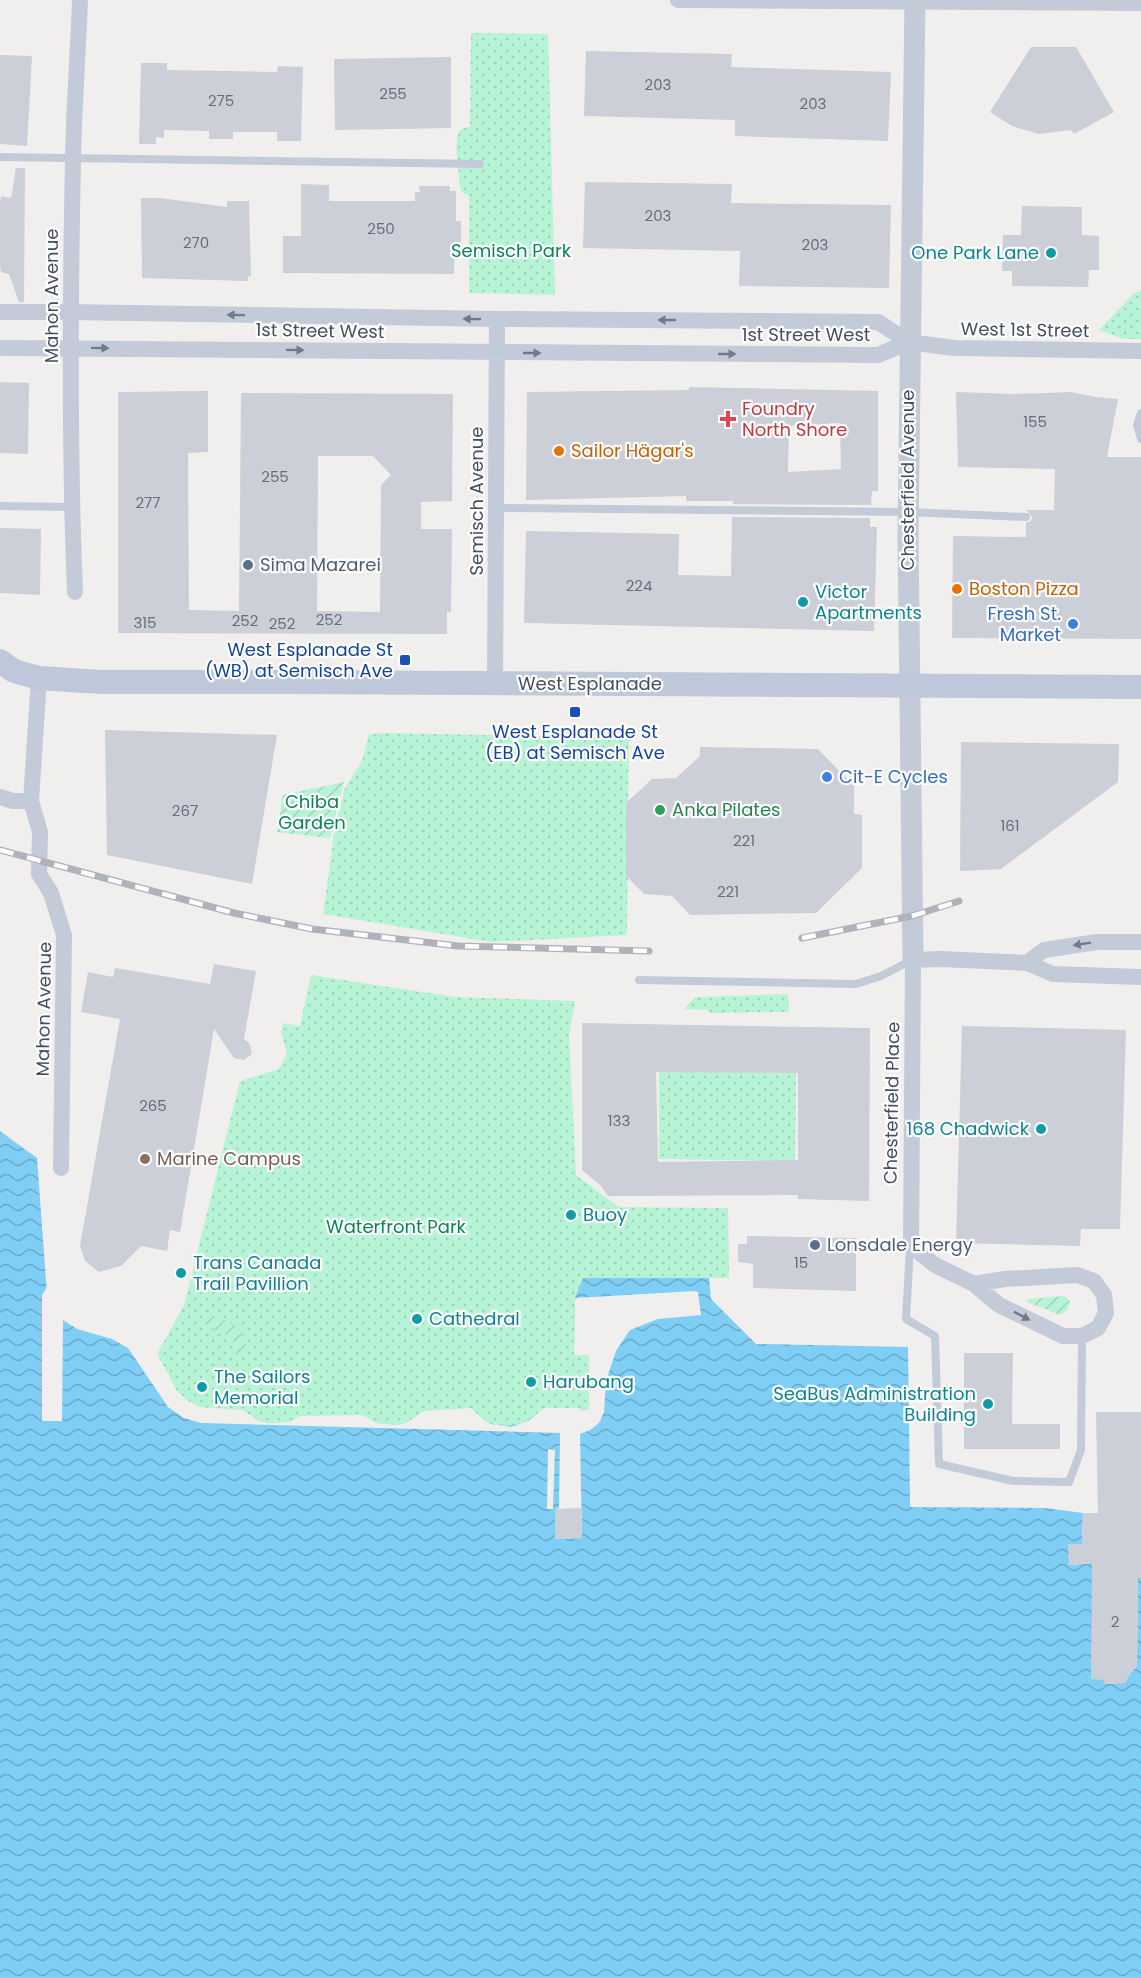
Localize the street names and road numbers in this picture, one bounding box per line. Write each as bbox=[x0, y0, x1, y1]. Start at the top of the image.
street label: Mahon Avenue bbox=[39, 229, 64, 363]
street label: West 1st Street bbox=[960, 316, 1090, 343]
street label: 1st Street West bbox=[255, 317, 385, 344]
street label: 1st Street West bbox=[742, 322, 870, 347]
street label: Chesterfield Avenue bbox=[895, 390, 920, 570]
street label: Semisch Avenue bbox=[464, 427, 489, 575]
street label: West Esplanade bbox=[518, 671, 662, 696]
street label: Mahon Avenue bbox=[30, 941, 57, 1077]
street label: Chesterfield Place bbox=[878, 1022, 905, 1184]

